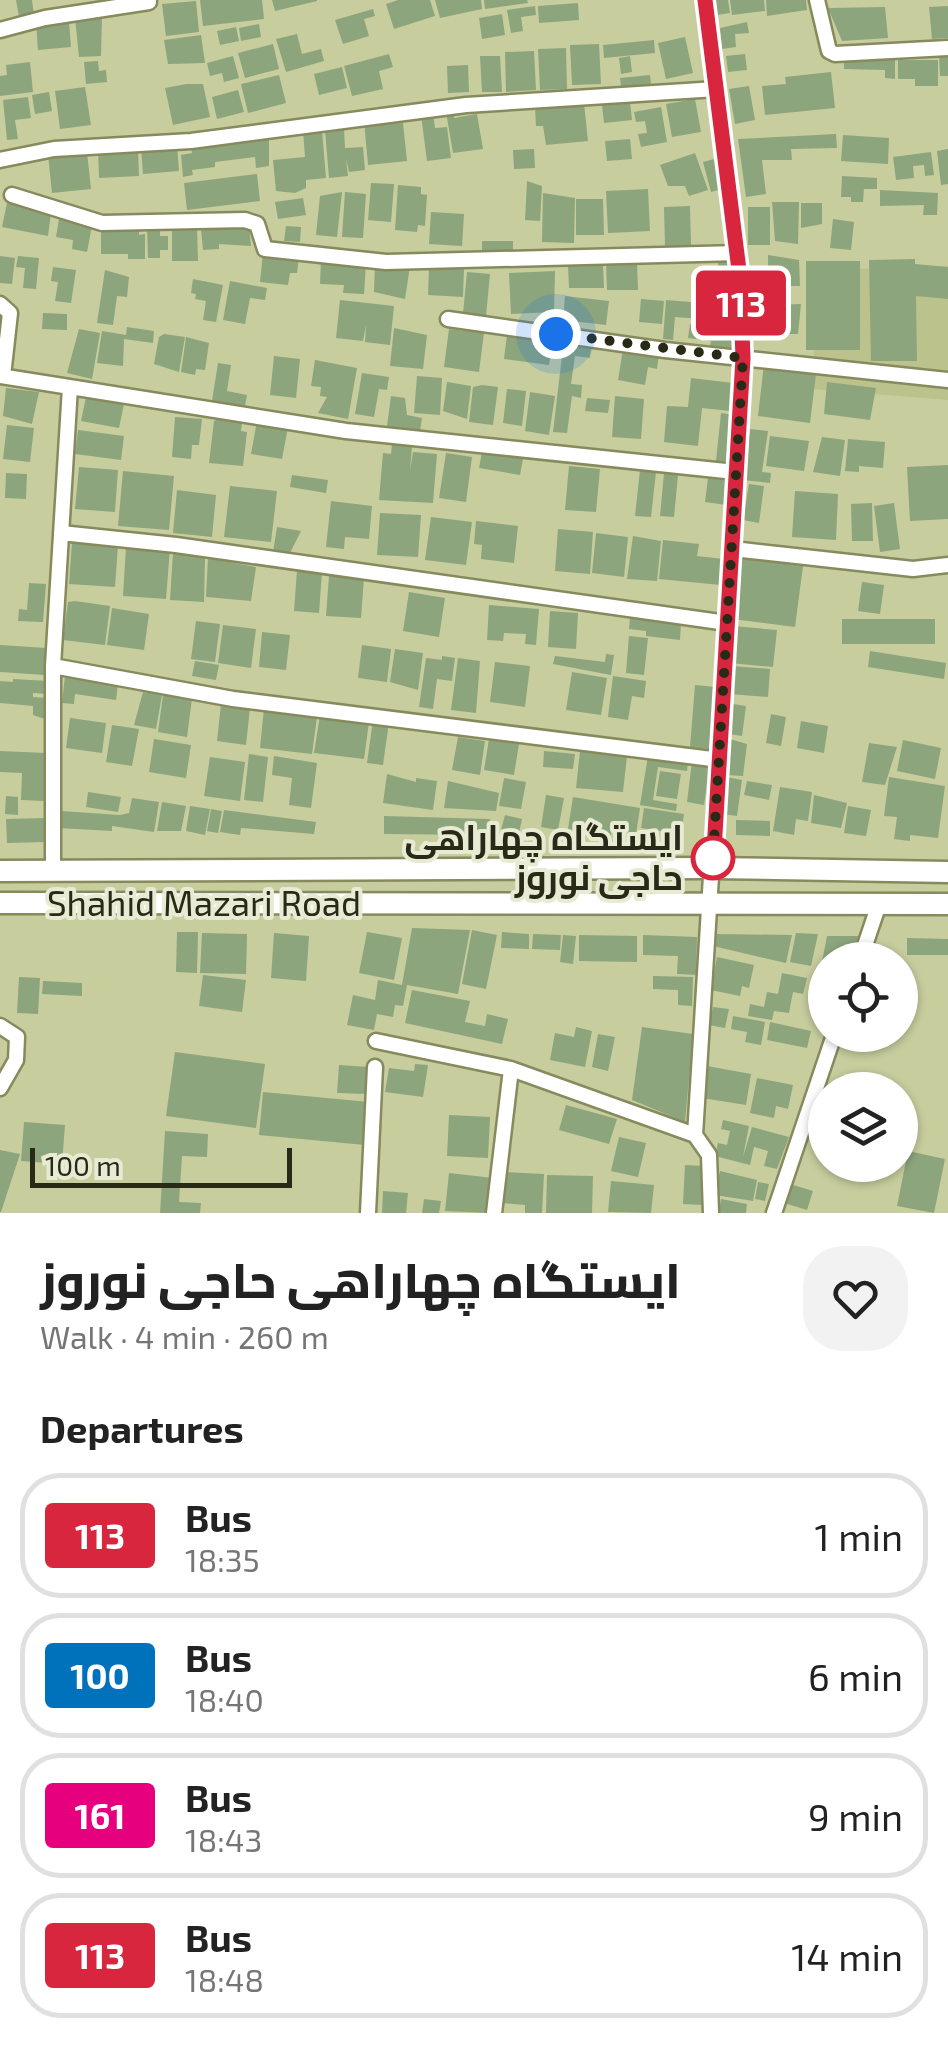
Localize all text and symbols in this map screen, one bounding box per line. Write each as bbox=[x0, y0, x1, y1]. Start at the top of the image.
line badge: 113 bbox=[684, 270, 798, 336]
text: 113 bbox=[716, 282, 766, 324]
your location bbox=[531, 309, 581, 359]
place label: ایستگاه چهاراهی حاجی نوروز bbox=[405, 815, 683, 899]
marker: ایستگاه چهاراهی حاجی نوروز bbox=[692, 837, 734, 879]
street label: Shahid Mazari Road bbox=[47, 881, 361, 923]
map controls bbox=[808, 942, 918, 1182]
button: locate bbox=[808, 942, 918, 1052]
button: layers bbox=[808, 1072, 918, 1182]
scale bar bbox=[30, 1143, 292, 1188]
text: 100 m bbox=[45, 1148, 121, 1182]
button: heart bbox=[803, 1246, 908, 1351]
text: ایستگاه چهاراهی حاجی نوروز bbox=[40, 1250, 681, 1308]
text: Walk · 4 min · 260 m bbox=[40, 1317, 329, 1355]
text: Departures bbox=[40, 1405, 244, 1451]
text: Bus bbox=[185, 1494, 252, 1540]
text: 1 min bbox=[815, 1513, 903, 1559]
text: 113 bbox=[75, 1514, 125, 1556]
text: 18:35 bbox=[185, 1540, 260, 1578]
text: Bus bbox=[185, 1634, 252, 1680]
text: 6 min bbox=[808, 1653, 903, 1699]
text: 100 bbox=[70, 1654, 130, 1696]
text: 18:40 bbox=[185, 1680, 264, 1718]
text: Bus bbox=[185, 1774, 252, 1820]
text: 9 min bbox=[808, 1793, 903, 1839]
text: 161 bbox=[75, 1794, 125, 1836]
text: 18:43 bbox=[185, 1820, 262, 1858]
text: Bus bbox=[185, 1914, 252, 1960]
text: 14 min bbox=[791, 1933, 903, 1979]
text: 113 bbox=[75, 1934, 125, 1976]
text: 18:48 bbox=[185, 1960, 264, 1998]

